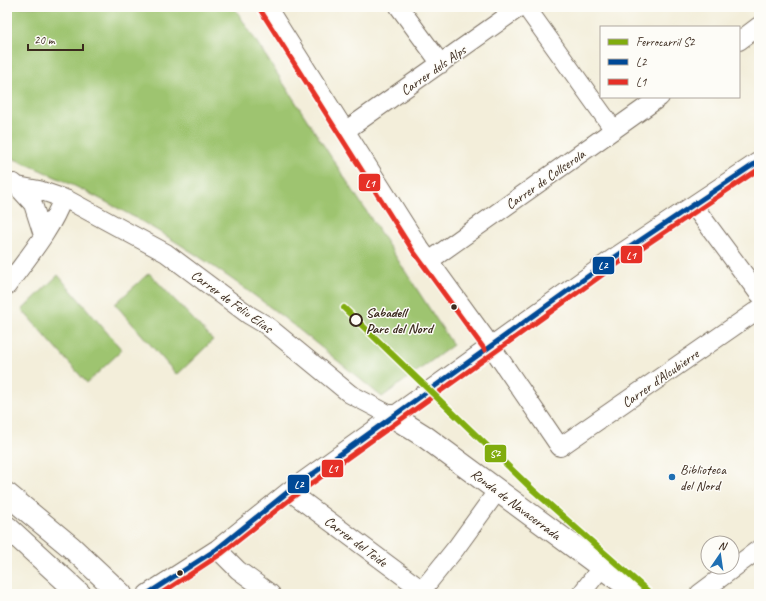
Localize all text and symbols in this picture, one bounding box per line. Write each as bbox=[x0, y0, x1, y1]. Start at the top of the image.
scale bar bbox=[28, 26, 83, 52]
legend bbox=[600, 26, 740, 98]
text: 20 m bbox=[34, 32, 56, 48]
text: Ferrocarril S2 bbox=[636, 34, 696, 50]
street label: Carrer dels Alps bbox=[397, 41, 470, 99]
text: L2 bbox=[636, 54, 648, 70]
text: L1 bbox=[636, 74, 647, 90]
street label: Carrer de Collserola bbox=[502, 145, 589, 213]
line badge: L1 bbox=[358, 173, 381, 192]
text: L1 bbox=[365, 176, 376, 190]
line badge: L1 bbox=[620, 245, 643, 264]
text: L1 bbox=[626, 248, 637, 262]
line badge: L2 bbox=[592, 256, 615, 275]
text: L2 bbox=[598, 258, 609, 272]
street label: Carrer de Feliu Elias bbox=[188, 266, 277, 337]
unlabelled marker bbox=[449, 302, 459, 312]
place label: Sabadell Parc del Nord bbox=[366, 304, 435, 337]
marker: Sabadell Parc del Nord bbox=[349, 313, 363, 327]
street label: Carrer d'Alcubierre bbox=[618, 345, 703, 411]
line badge: S2 bbox=[484, 444, 507, 463]
text: S2 bbox=[490, 446, 501, 460]
line badge: L1 bbox=[321, 459, 344, 478]
text: L1 bbox=[328, 461, 339, 475]
place label: Biblioteca del Nord bbox=[680, 461, 727, 494]
street label: Ronda de Navacerrada bbox=[468, 465, 565, 544]
marker: Biblioteca del Nord bbox=[667, 472, 677, 482]
line badge: L2 bbox=[287, 474, 310, 494]
text: L2 bbox=[294, 477, 305, 491]
street label: Carrer del Teide bbox=[321, 512, 392, 571]
north arrow bbox=[700, 535, 740, 575]
text: N bbox=[717, 538, 729, 553]
unlabelled marker bbox=[175, 568, 185, 578]

